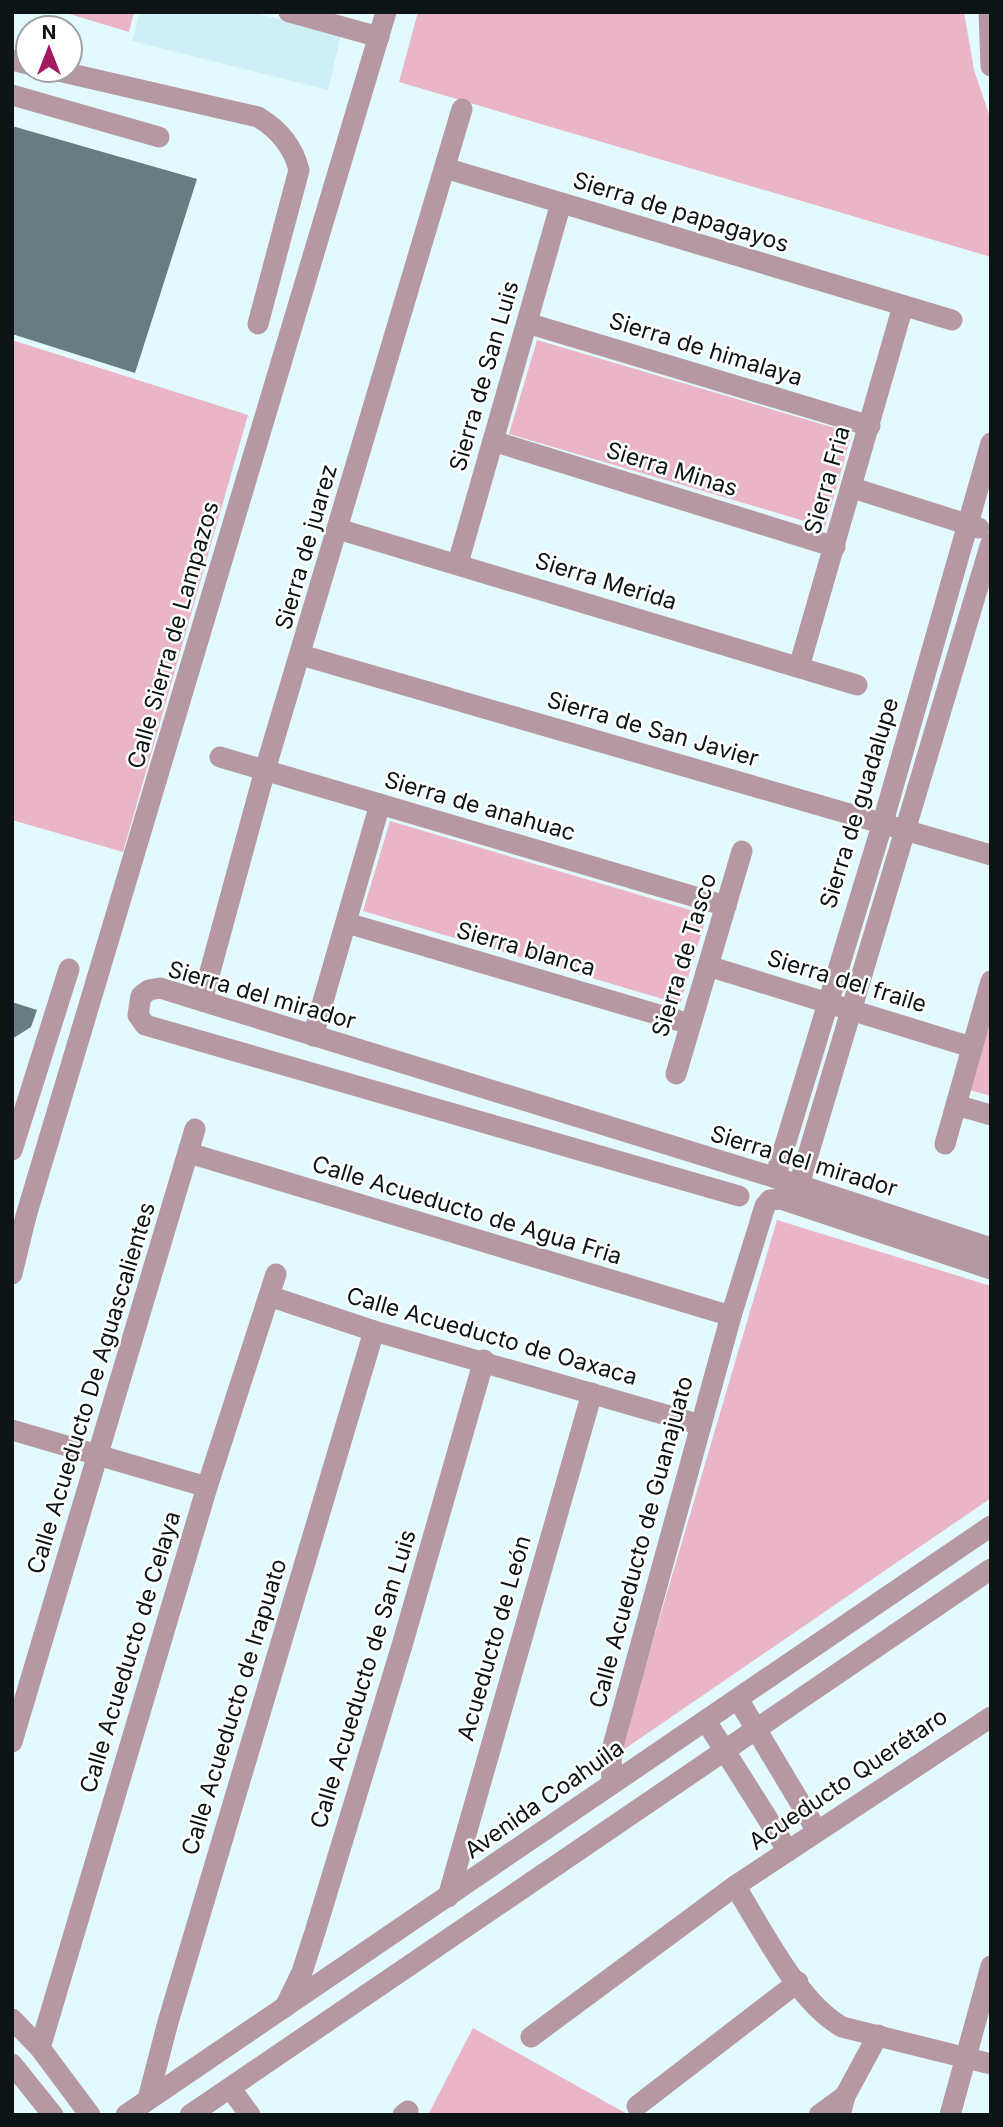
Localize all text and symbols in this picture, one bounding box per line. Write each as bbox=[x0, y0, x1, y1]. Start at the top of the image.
north arrow bbox=[14, 14, 84, 84]
text: N bbox=[42, 21, 56, 44]
street label: Sierra de papagayos bbox=[570, 166, 792, 258]
street label: Sierra de San Luis bbox=[443, 278, 525, 474]
street label: Sierra de himalaya bbox=[606, 306, 806, 392]
street label: Sierra Fria bbox=[798, 423, 856, 537]
street label: Sierra Minas bbox=[603, 436, 741, 502]
street label: Sierra de juarez bbox=[269, 461, 343, 633]
street label: Calle Sierra de Lampazos bbox=[121, 498, 225, 772]
street label: Sierra Merida bbox=[532, 546, 680, 616]
street label: Sierra de San Javier bbox=[544, 685, 762, 773]
street label: Sierra de guadalupe bbox=[814, 694, 904, 912]
street label: Sierra de anahuac bbox=[381, 765, 579, 847]
street label: Sierra de Tasco bbox=[646, 870, 722, 1040]
street label: Sierra blanca bbox=[453, 916, 599, 982]
street label: Sierra del fraile bbox=[764, 943, 930, 1019]
street label: Sierra del mirador bbox=[165, 955, 360, 1035]
street label: Sierra del mirador bbox=[707, 1119, 901, 1203]
street label: Calle Acueducto de Agua Fria bbox=[309, 1149, 625, 1271]
street label: Calle Acueducto De Aguascalientes bbox=[21, 1199, 161, 1577]
street label: Calle Acueducto de Oaxaca bbox=[343, 1281, 641, 1391]
street label: Calle Acueducto de Guanajuato bbox=[583, 1373, 699, 1711]
street label: Calle Acueducto de Celaya bbox=[74, 1508, 186, 1796]
street label: Calle Acueducto de San Luis bbox=[304, 1526, 422, 1832]
street label: Acueducto de León bbox=[451, 1532, 537, 1744]
street label: Calle Acueducto de Irapuato bbox=[176, 1555, 292, 1859]
street label: Acueducto Querétaro bbox=[743, 1702, 953, 1856]
street label: Avenida Coahuila bbox=[459, 1734, 629, 1864]

